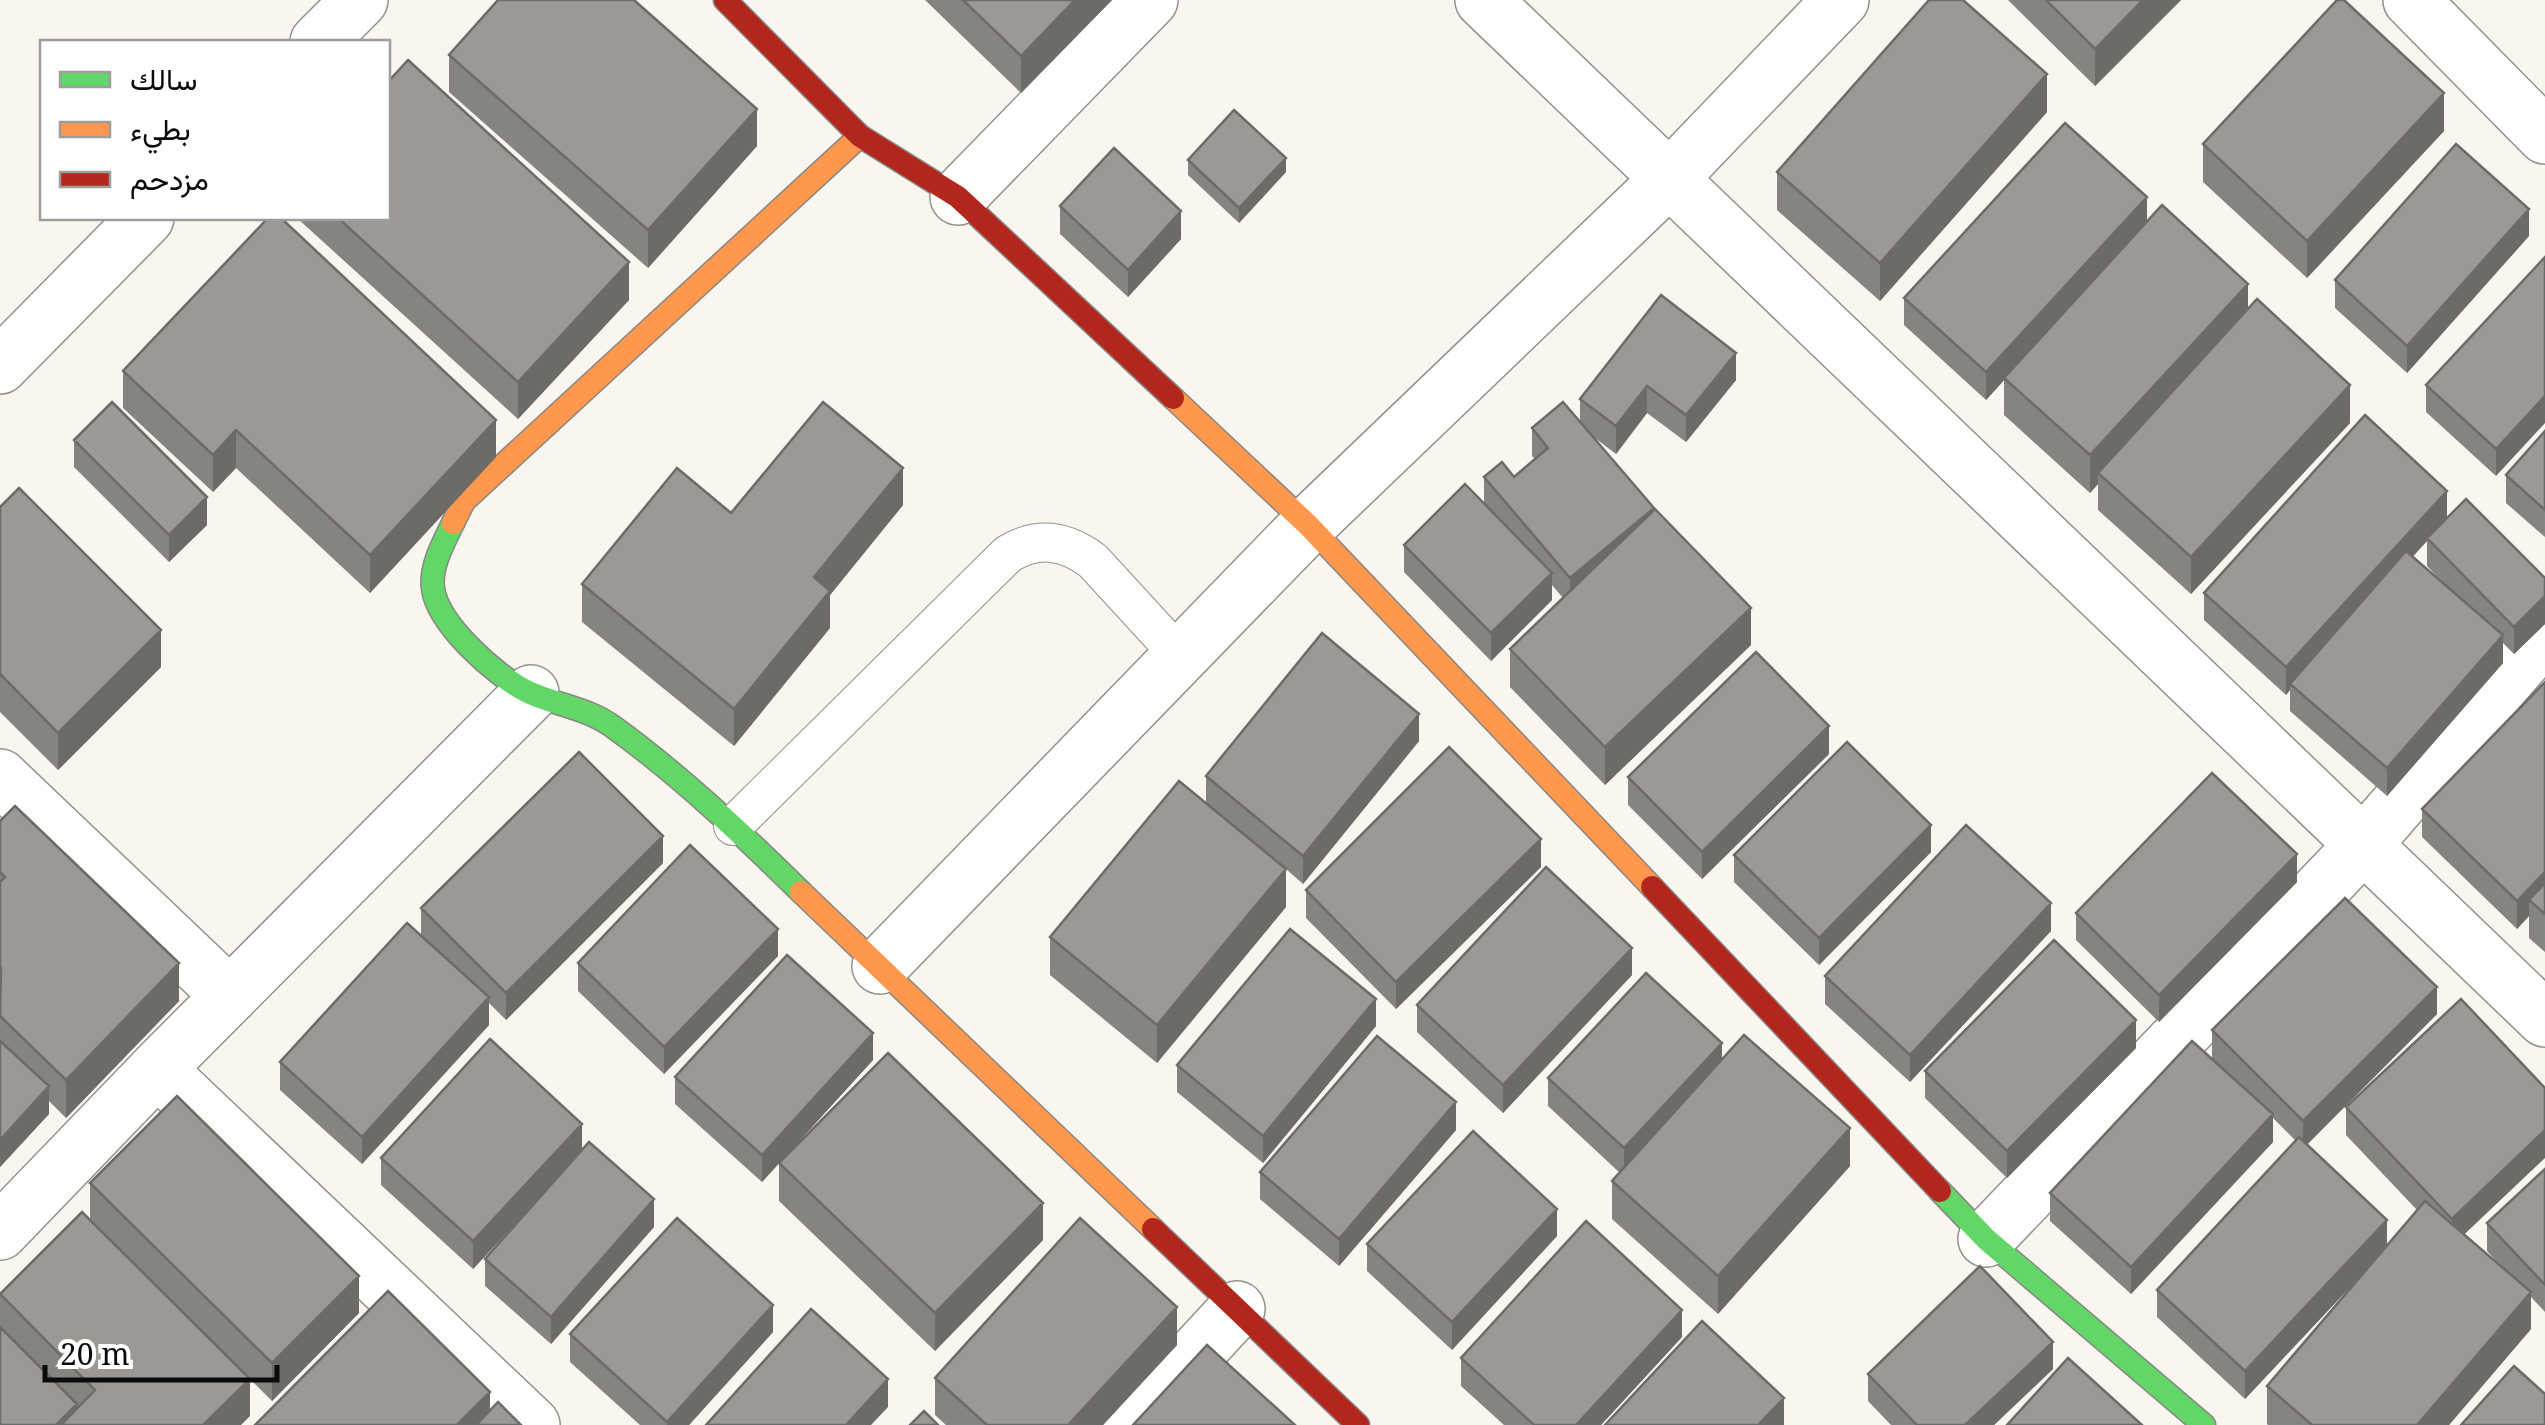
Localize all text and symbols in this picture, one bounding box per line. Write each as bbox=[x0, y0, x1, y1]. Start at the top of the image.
legend bbox=[40, 40, 390, 220]
text: سالك bbox=[130, 58, 197, 99]
text: بطيء bbox=[130, 108, 191, 154]
text: مزدحم bbox=[130, 158, 209, 199]
scale bar bbox=[45, 1320, 278, 1382]
text: 20 m bbox=[60, 1333, 130, 1374]

